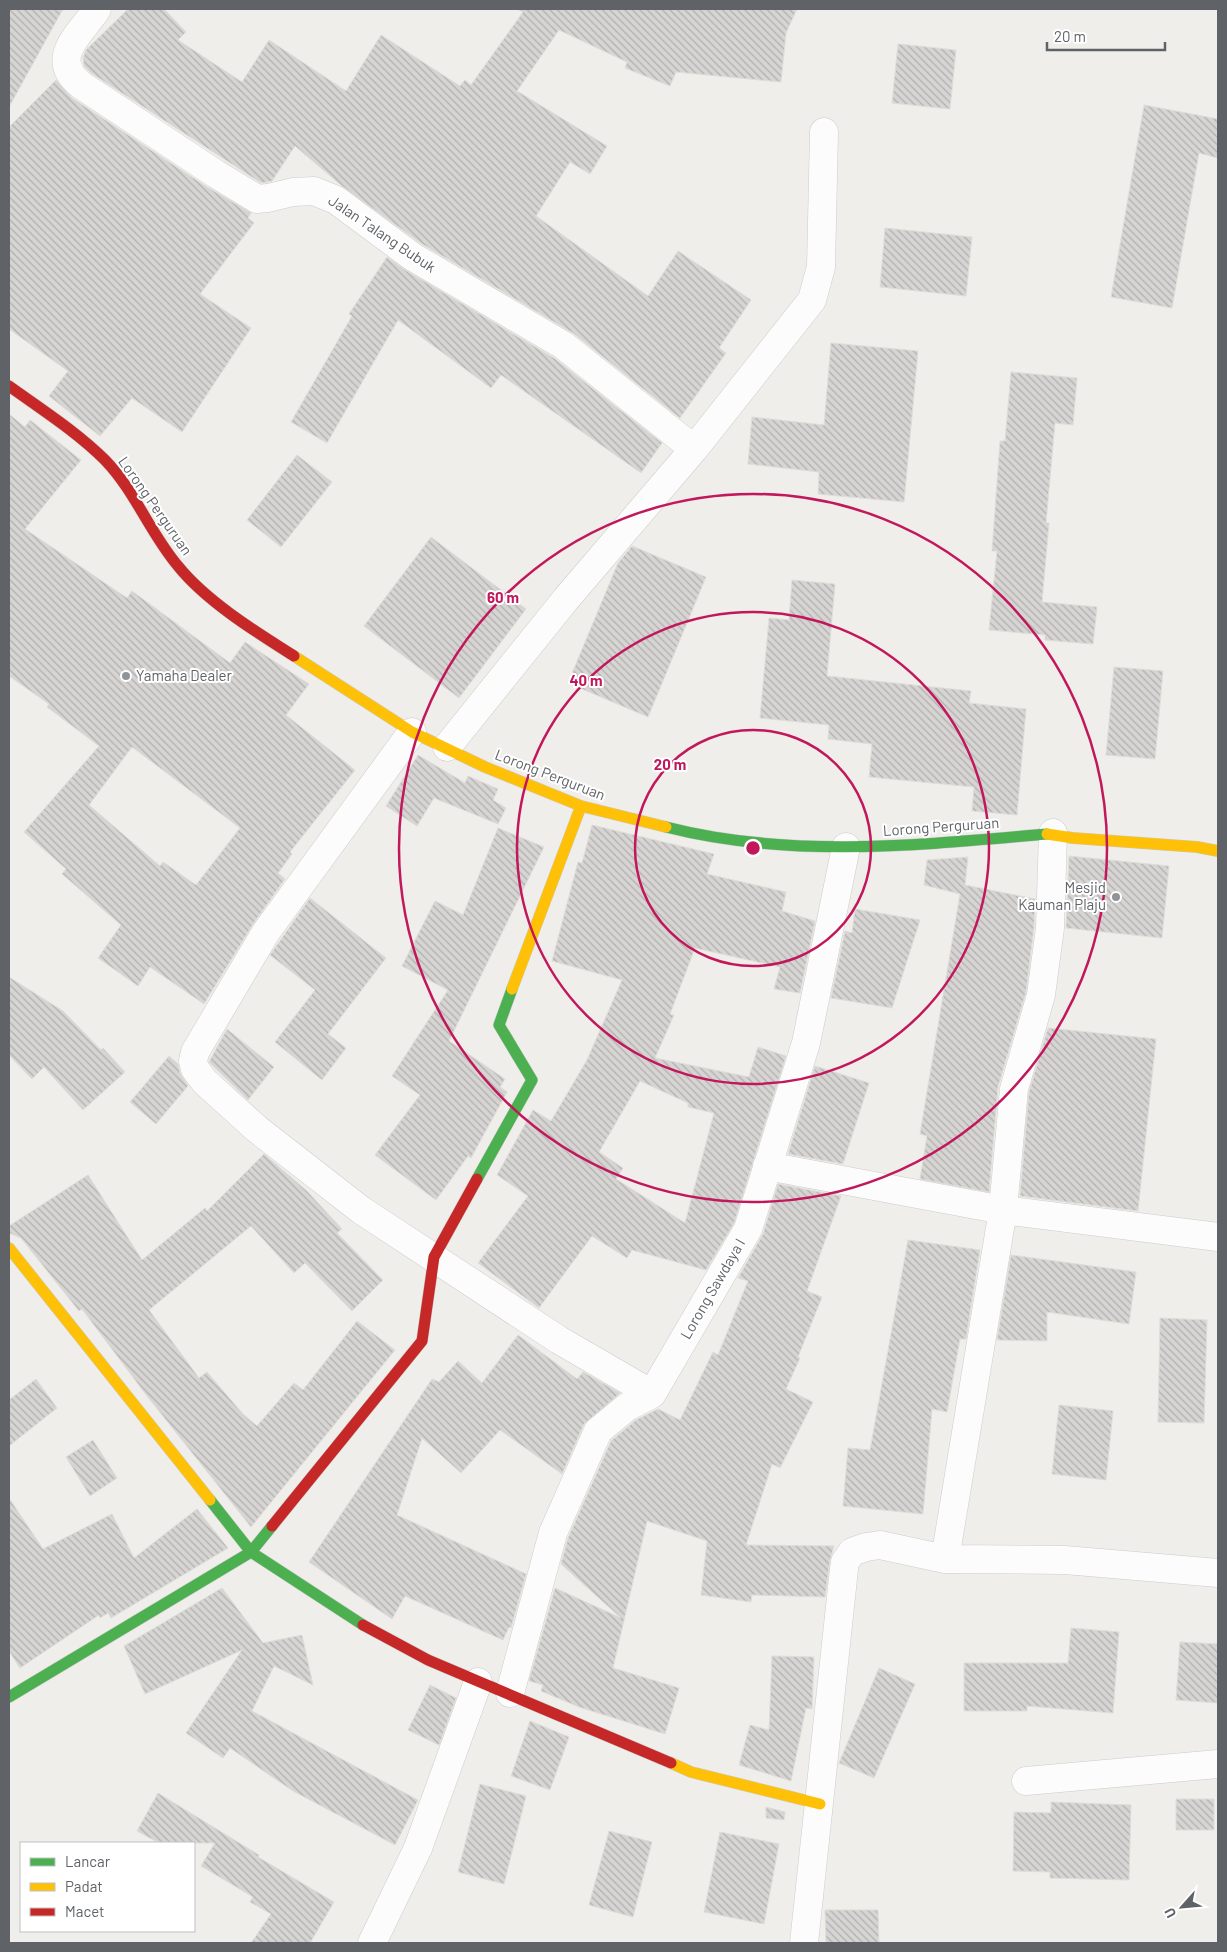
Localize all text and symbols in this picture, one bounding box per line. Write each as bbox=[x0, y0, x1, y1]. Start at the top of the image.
scale bar bbox=[1047, 20, 1164, 52]
text: 20 m bbox=[1054, 27, 1086, 45]
street label: Jalan Talang Bubuk bbox=[325, 191, 440, 276]
street label: Lorong Perguruan bbox=[115, 453, 197, 558]
text: 60 m bbox=[487, 588, 519, 606]
place label: Yamaha Dealer bbox=[136, 666, 233, 684]
marker: Yamaha Dealer bbox=[120, 670, 132, 682]
text: 40 m bbox=[569, 671, 603, 689]
street label: Lorong Perguruan bbox=[493, 745, 608, 803]
text: 20 m bbox=[654, 755, 686, 773]
street label: Lorong Perguruan bbox=[882, 813, 1000, 839]
centre of rings bbox=[744, 839, 762, 857]
place label: Mesjid Kauman Plaju bbox=[1018, 878, 1106, 913]
marker: Mesjid Kauman Plaju bbox=[1110, 891, 1122, 903]
street label: Lorong Sawdaya I bbox=[676, 1235, 748, 1342]
legend bbox=[20, 1842, 195, 1932]
text: Lancar bbox=[65, 1852, 111, 1870]
text: Padat bbox=[65, 1877, 103, 1895]
north arrow bbox=[1157, 1882, 1207, 1932]
text: Macet bbox=[65, 1902, 105, 1920]
text: U bbox=[1160, 1905, 1180, 1921]

